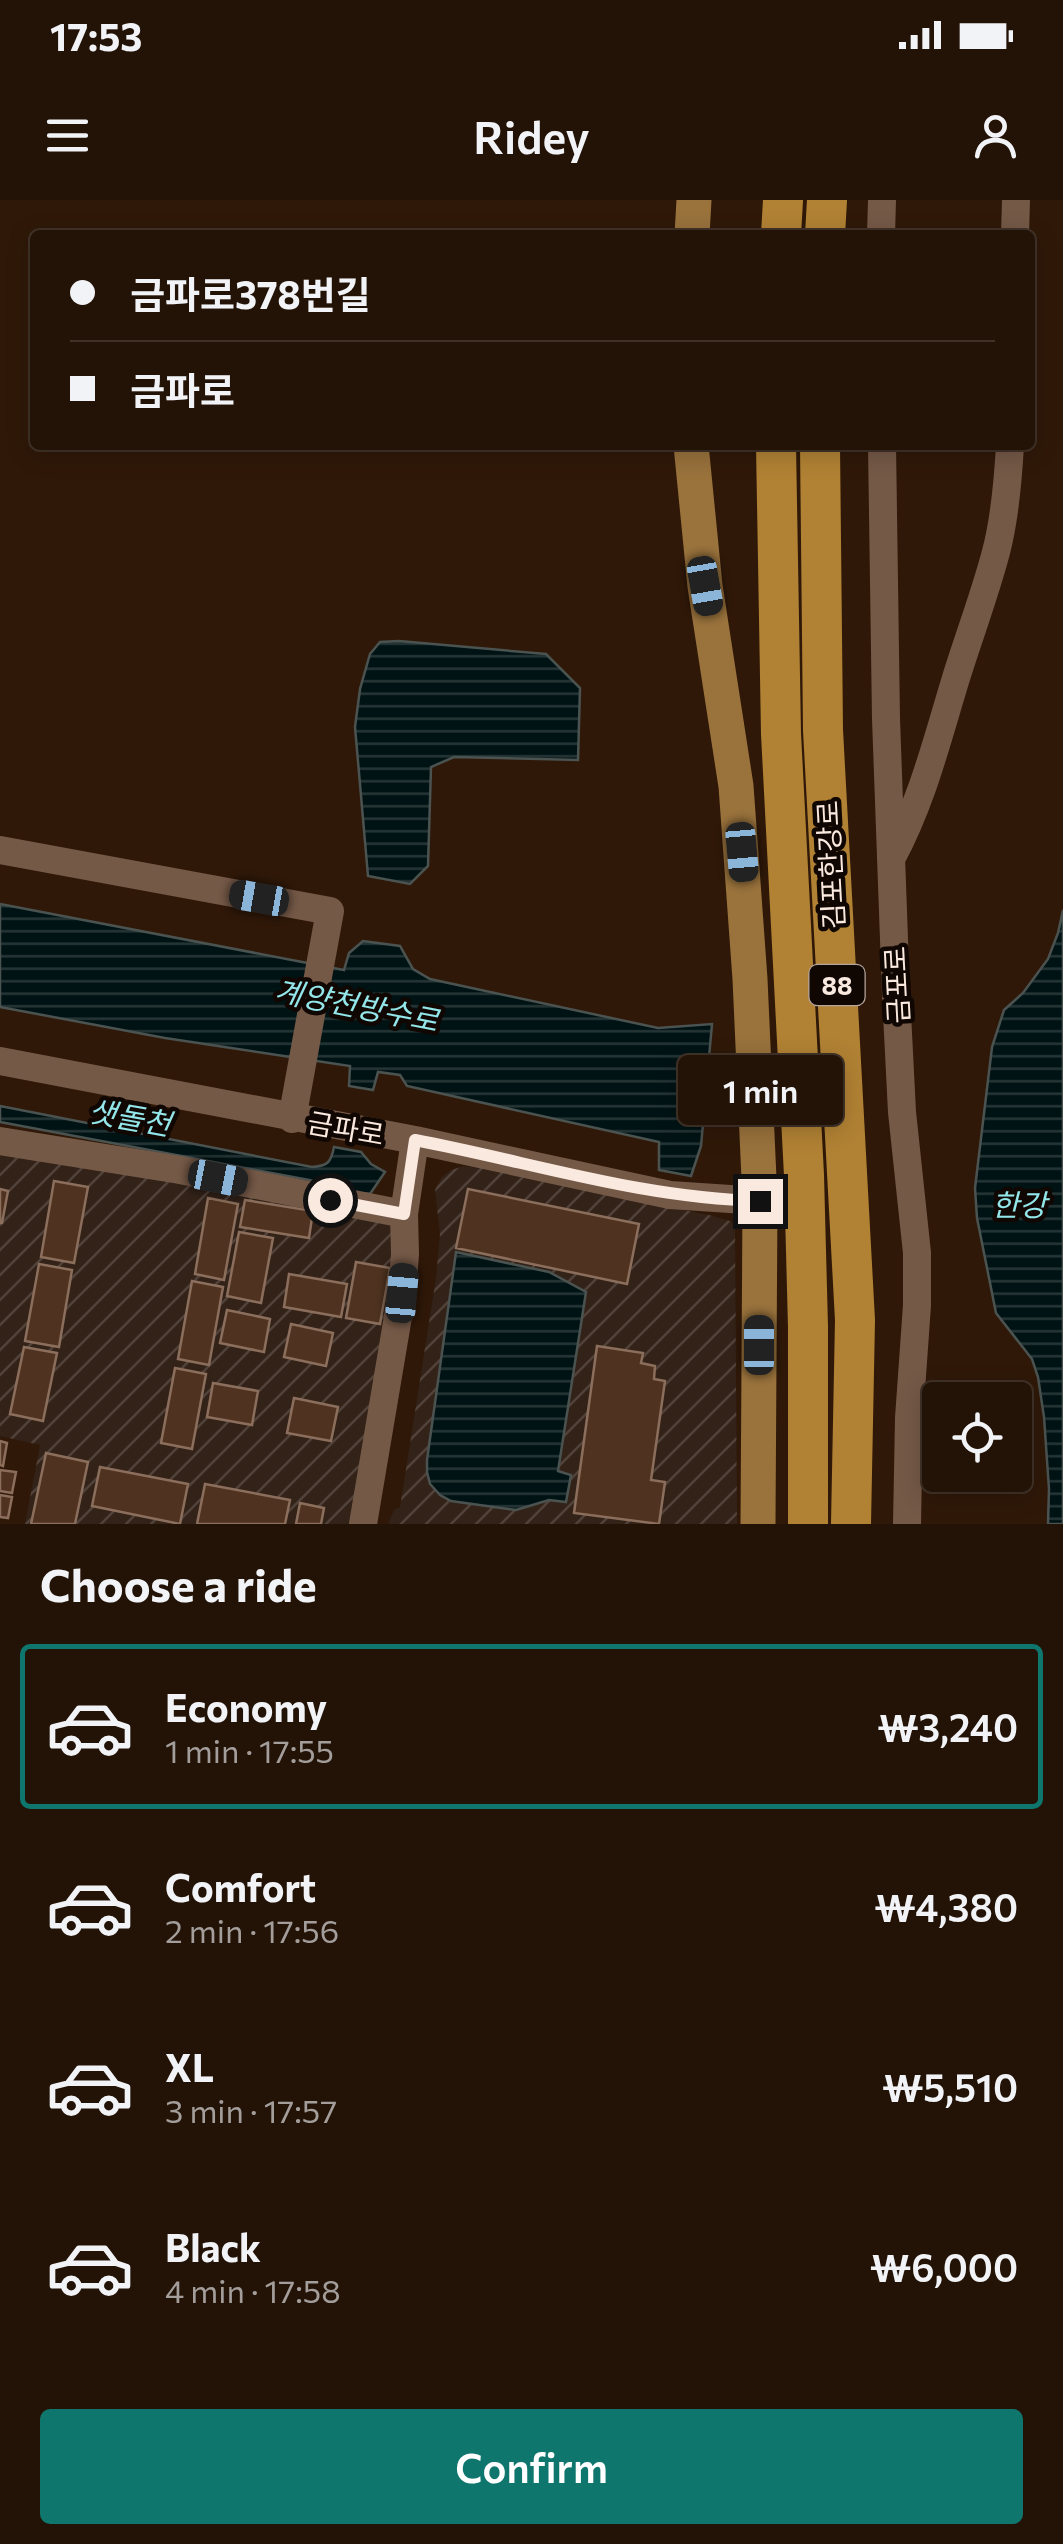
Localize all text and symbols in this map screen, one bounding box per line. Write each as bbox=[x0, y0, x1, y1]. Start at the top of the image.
text: 17:53 bbox=[50, 12, 142, 59]
icon: menu bbox=[40, 108, 95, 163]
text: Ridey bbox=[473, 108, 590, 163]
icon: person bbox=[968, 108, 1023, 163]
text: 금파로378번길 bbox=[130, 270, 371, 317]
text: 금파로 bbox=[130, 366, 235, 413]
car bbox=[685, 554, 725, 618]
street label: 김포한강로 bbox=[810, 800, 850, 930]
car bbox=[724, 821, 760, 883]
car bbox=[227, 878, 291, 918]
street label: 금포로 bbox=[877, 946, 915, 1024]
road number: 88 bbox=[810, 965, 864, 1005]
water label: 계양천방수로 bbox=[272, 970, 443, 1038]
callout: 1 min bbox=[678, 1056, 842, 1126]
text: 1 min bbox=[723, 1070, 798, 1110]
water label: 샛돌천 bbox=[86, 1091, 177, 1142]
street label: 금파로 bbox=[305, 1105, 387, 1151]
car bbox=[186, 1158, 250, 1198]
route start bbox=[308, 1178, 353, 1223]
route end bbox=[738, 1179, 783, 1224]
water label: 한강 bbox=[991, 1185, 1050, 1222]
car bbox=[384, 1262, 420, 1324]
car bbox=[744, 1315, 774, 1375]
map controls bbox=[922, 1382, 1032, 1492]
button: locate bbox=[922, 1382, 1032, 1492]
text: Choose a ride bbox=[40, 1556, 317, 1611]
icon: car bbox=[45, 1682, 135, 1772]
text: Economy bbox=[165, 1683, 327, 1730]
text: ₩3,240 bbox=[877, 1703, 1018, 1750]
text: 1 min · 17:55 bbox=[165, 1730, 334, 1770]
icon: car bbox=[45, 1862, 135, 1952]
text: Comfort bbox=[165, 1863, 316, 1910]
text: ₩4,380 bbox=[874, 1883, 1018, 1930]
text: 2 min · 17:56 bbox=[165, 1910, 339, 1950]
icon: car bbox=[45, 2042, 135, 2132]
text: XL bbox=[165, 2043, 214, 2090]
text: ₩5,510 bbox=[882, 2063, 1018, 2110]
text: 3 min · 17:57 bbox=[165, 2090, 337, 2130]
icon: car bbox=[45, 2222, 135, 2312]
text: Black bbox=[165, 2223, 261, 2270]
text: ₩6,000 bbox=[870, 2243, 1018, 2290]
text: 4 min · 17:58 bbox=[165, 2270, 341, 2310]
button: Confirm bbox=[40, 2409, 1023, 2524]

